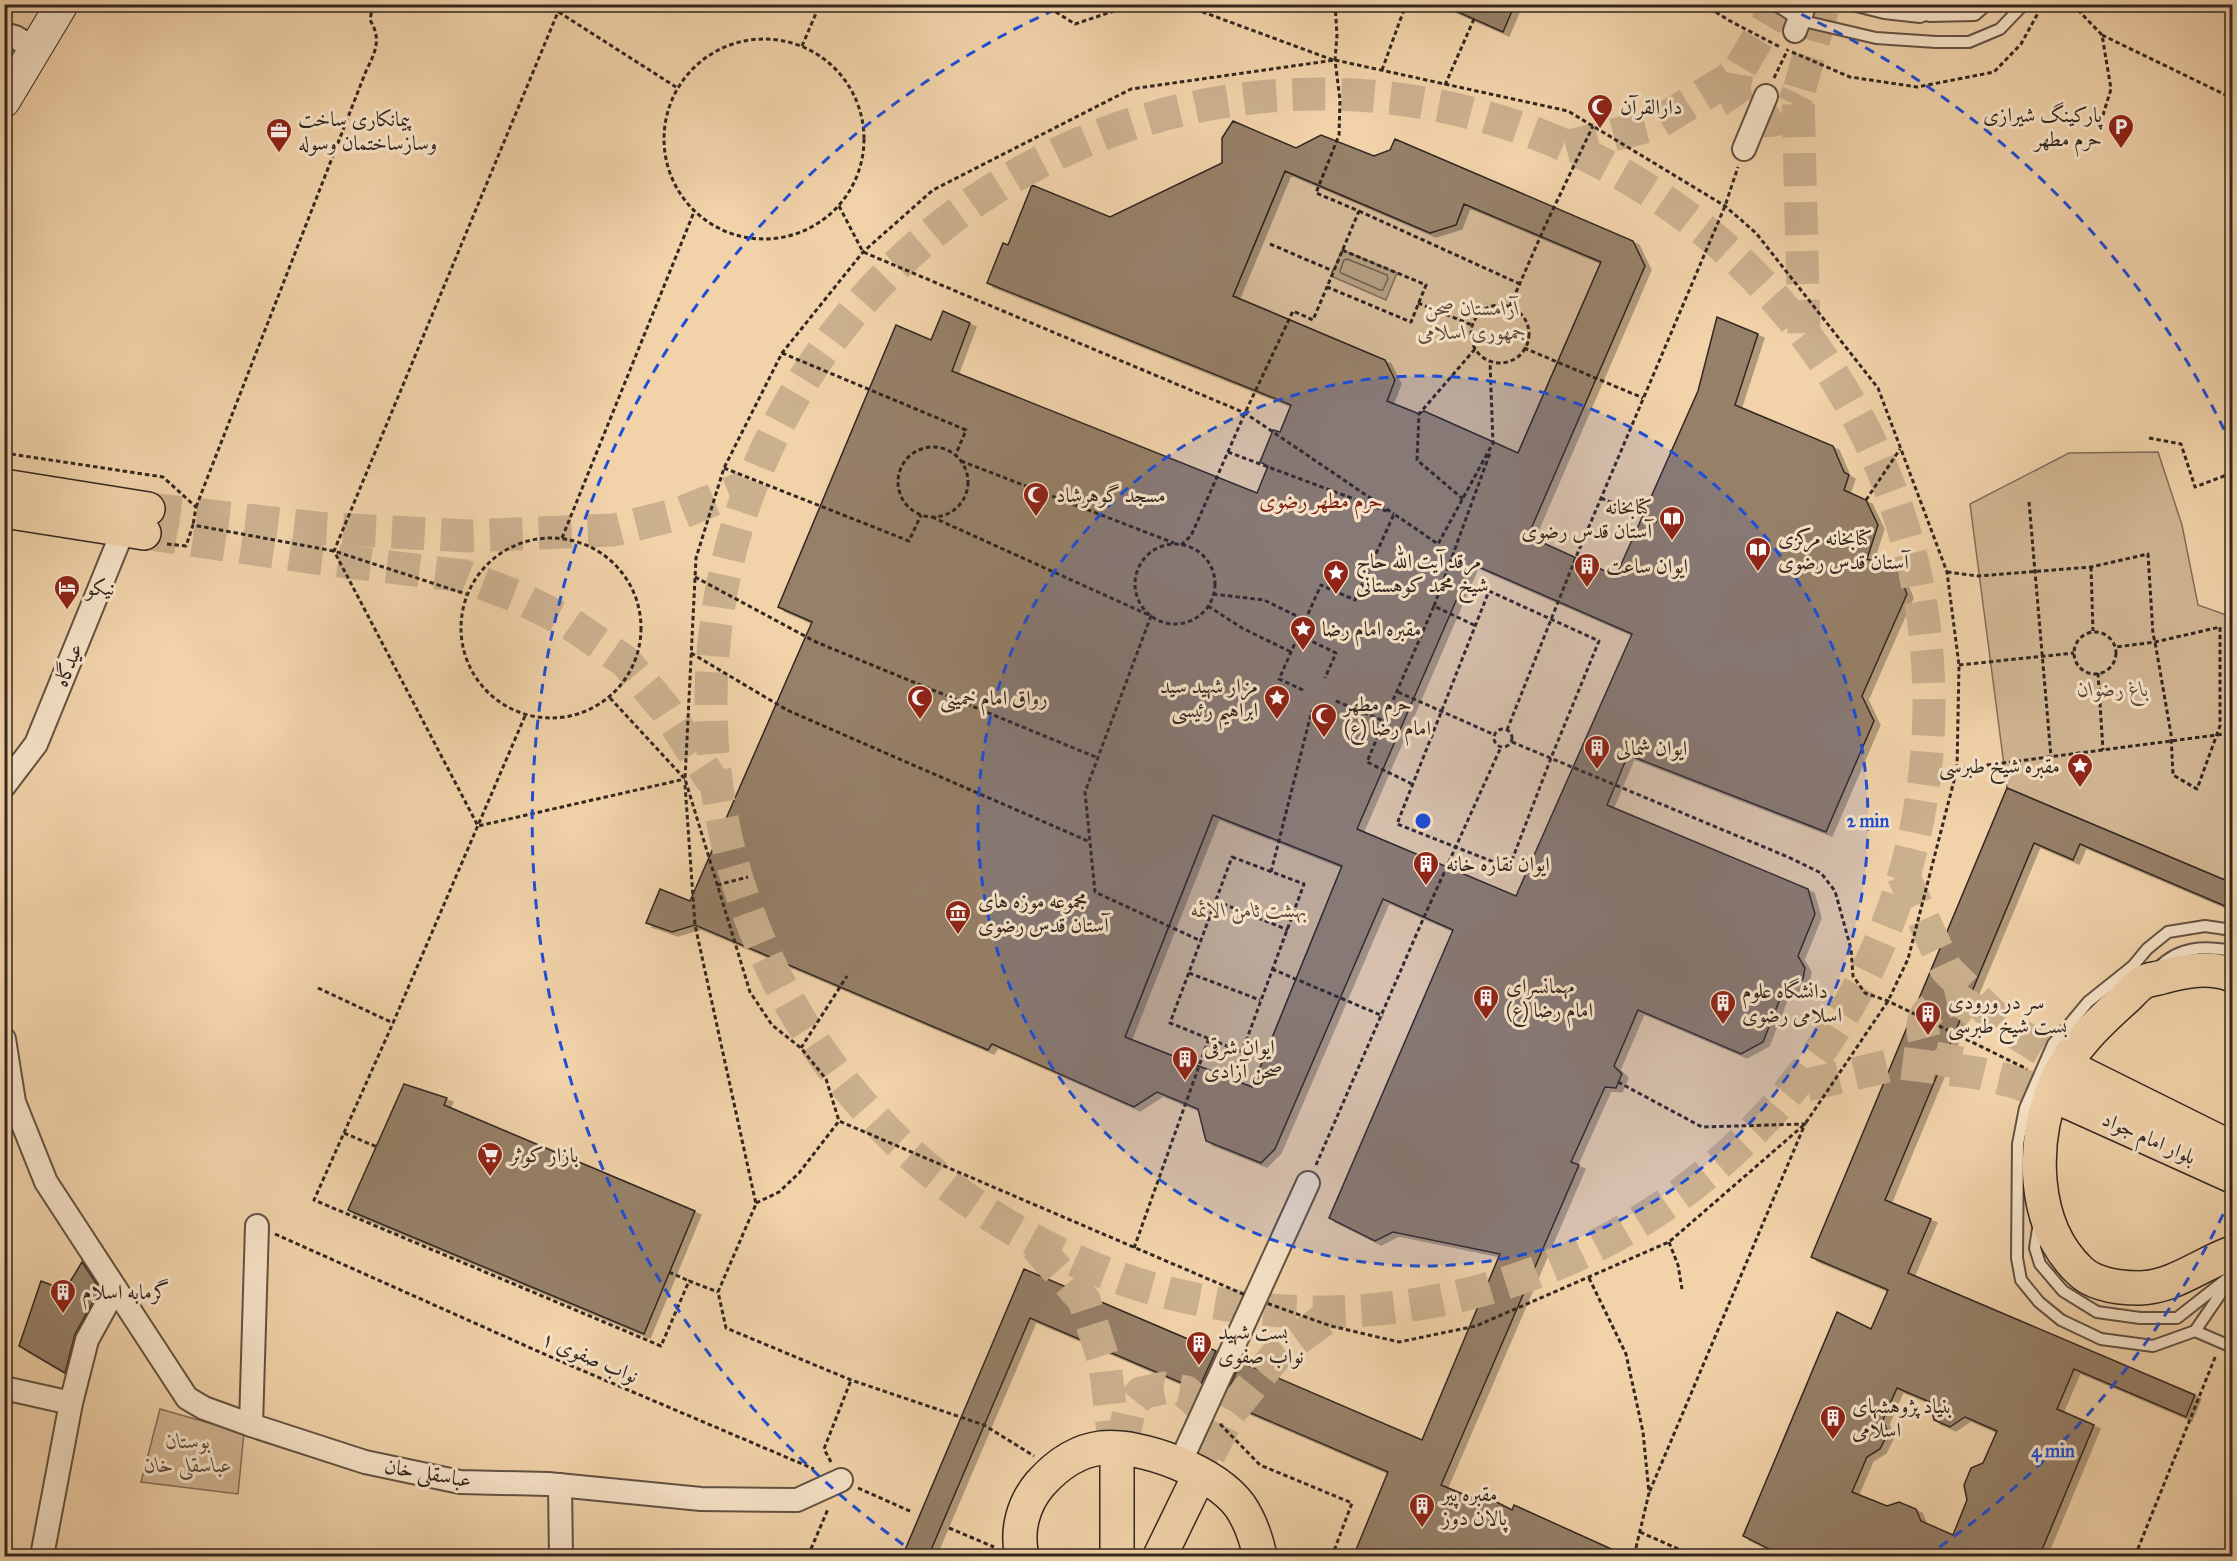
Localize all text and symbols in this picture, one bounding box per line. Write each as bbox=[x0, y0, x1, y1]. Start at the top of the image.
mosque icon: دارالقرآن bbox=[1585, 92, 1615, 130]
place label: دارالقرآن bbox=[1620, 94, 1682, 120]
place label: پارکینگ شیرازی حرم مطهر bbox=[1983, 102, 2103, 157]
place label: پیمانکاری ساخت وسازساختمان وسوله bbox=[298, 106, 437, 156]
parking icon: پارکینگ شیرازی حرم مطهر bbox=[2106, 112, 2136, 150]
office icon: پیمانکاری ساخت وسازساختمان وسوله bbox=[264, 116, 294, 154]
park label: آرامستان صحن جمهوری اسلامی bbox=[1418, 295, 1526, 345]
mosque icon: مسجد گوهرشاد bbox=[1021, 480, 1051, 518]
place label: مسجد گوهرشاد bbox=[1056, 482, 1166, 508]
district label: حرم مطهر رضوی bbox=[1259, 487, 1383, 520]
place label: کتابخانه آستان قدس رضوی bbox=[1521, 494, 1654, 544]
library icon: کتابخانه آستان قدس رضوی bbox=[1657, 504, 1687, 542]
place label: کتابخانه مرکزی آستان قدس رضوی bbox=[1778, 525, 1911, 575]
library icon: کتابخانه مرکزی آستان قدس رضوی bbox=[1743, 535, 1773, 573]
place label: مرقد آیت الله حاج شیخ محمد کوهستانی bbox=[1356, 544, 1489, 604]
building icon: ایوان ساعت bbox=[1572, 551, 1602, 589]
place label: ایوان ساعت bbox=[1606, 553, 1688, 579]
place icon: مرقد آیت الله حاج شیخ محمد کوهستانی bbox=[1321, 558, 1351, 596]
hotel icon: نیکو bbox=[52, 573, 82, 611]
place label: نیکو bbox=[84, 575, 115, 601]
place icon: مقبره امام رضا bbox=[1288, 614, 1318, 652]
place label: مقبره امام رضا bbox=[1322, 616, 1421, 647]
street label: عیدگاه bbox=[48, 639, 88, 691]
place label: مزار شهید سید ابراهیم رئیسی bbox=[1160, 673, 1258, 731]
park label: باغ رضوان bbox=[2077, 676, 2149, 707]
mosque icon: رواق امام خمینی bbox=[905, 683, 935, 721]
place icon: مزار شهید سید ابراهیم رئیسی bbox=[1262, 683, 1292, 721]
place label: رواق امام خمینی bbox=[940, 685, 1048, 716]
place label: حرم مطهر امام رضا (ع) bbox=[1342, 691, 1431, 746]
mosque icon: حرم مطهر امام رضا (ع) bbox=[1309, 701, 1339, 739]
building icon: ایوان شمالی bbox=[1582, 733, 1612, 771]
place label: ایوان شمالی bbox=[1616, 735, 1687, 761]
place icon: مقبره شیخ طبرسی bbox=[2065, 751, 2095, 789]
place label: مقبره شیخ طبرسی bbox=[1939, 753, 2060, 785]
text: 2 min bbox=[1847, 810, 1890, 832]
centre of rings bbox=[1413, 811, 1433, 831]
building icon: ایوان نقاره خانه bbox=[1411, 849, 1441, 887]
place label: ایوان نقاره خانه bbox=[1446, 851, 1550, 877]
place label: مجموعه موزه های آستان قدس رضوی bbox=[978, 888, 1111, 938]
park label: بهشت ثامن الائمه bbox=[1191, 897, 1307, 924]
museum icon: مجموعه موزه های آستان قدس رضوی bbox=[943, 898, 973, 936]
place label: مهمانسرای امام رضا (ع) bbox=[1506, 973, 1593, 1028]
place label: دانشگاه علوم اسلامی رضوی bbox=[1742, 978, 1842, 1028]
building icon: مهمانسرای امام رضا (ع) bbox=[1471, 983, 1501, 1021]
building icon: دانشگاه علوم اسلامی رضوی bbox=[1708, 988, 1738, 1026]
place label: سر در ورودی بست شیخ طبرسی bbox=[1948, 989, 2067, 1045]
building icon: سر در ورودی بست شیخ طبرسی bbox=[1913, 999, 1943, 1037]
place label: ایوان شرقی صحن آزادی bbox=[1204, 1034, 1283, 1085]
building icon: ایوان شرقی صحن آزادی bbox=[1170, 1044, 1200, 1082]
street label: بلوار امام جواد bbox=[2096, 1106, 2200, 1175]
supermarket icon: بازار کوثر bbox=[475, 1140, 505, 1178]
place label: بازار کوثر bbox=[508, 1142, 578, 1168]
building icon: گرمابه اسلام bbox=[48, 1277, 78, 1315]
place label: گرمابه اسلام bbox=[82, 1278, 170, 1310]
place label: بست شهید نواب صفوی bbox=[1218, 1319, 1304, 1369]
street label: نواب صفوی ۱ bbox=[538, 1325, 642, 1389]
building icon: بست شهید نواب صفوی bbox=[1184, 1329, 1214, 1367]
place label: بنیاد پژوهشهای اسلامی bbox=[1852, 1393, 1952, 1443]
building icon: بنیاد پژوهشهای اسلامی bbox=[1818, 1403, 1848, 1441]
park label: بوستان عباسقلی خان bbox=[144, 1428, 232, 1481]
text: 4 min bbox=[2031, 1440, 2075, 1463]
street label: عباسقلی خان bbox=[382, 1453, 474, 1496]
place label: مقبره پیر پالان دوز bbox=[1440, 1481, 1508, 1533]
building icon: مقبره پیر پالان دوز bbox=[1407, 1491, 1437, 1529]

